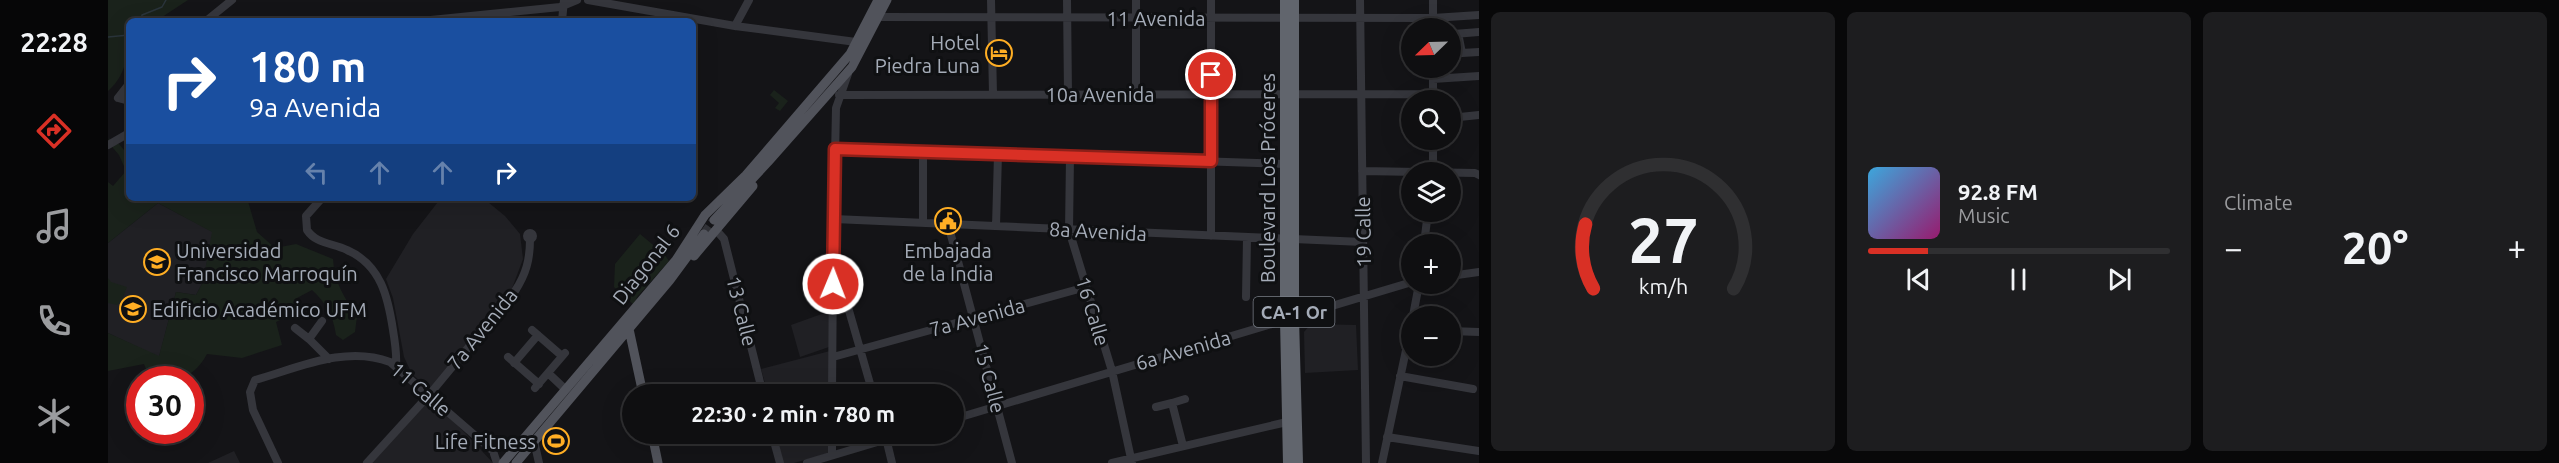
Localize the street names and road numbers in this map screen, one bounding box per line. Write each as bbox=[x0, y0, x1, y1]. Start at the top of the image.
street label: 11 Avenida bbox=[1107, 7, 1205, 30]
street label: Boulevard Los Próceres bbox=[1256, 73, 1279, 283]
street label: 10a Avenida bbox=[1045, 83, 1155, 106]
street label: 19 Calle bbox=[1351, 196, 1375, 268]
street label: 8a Avenida bbox=[1049, 217, 1147, 245]
street label: Diagonal 6 bbox=[608, 219, 684, 309]
street label: 13 Calle bbox=[722, 274, 762, 348]
street label: 16 Calle bbox=[1072, 274, 1114, 348]
street label: 7a Avenida bbox=[442, 284, 522, 374]
street label: 7a Avenida bbox=[927, 293, 1027, 341]
road number: CA-1 Or bbox=[1254, 297, 1334, 327]
street label: 6a Avenida bbox=[1133, 325, 1233, 375]
street label: 15 Calle bbox=[970, 341, 1010, 415]
street label: 11 Calle bbox=[386, 357, 456, 421]

